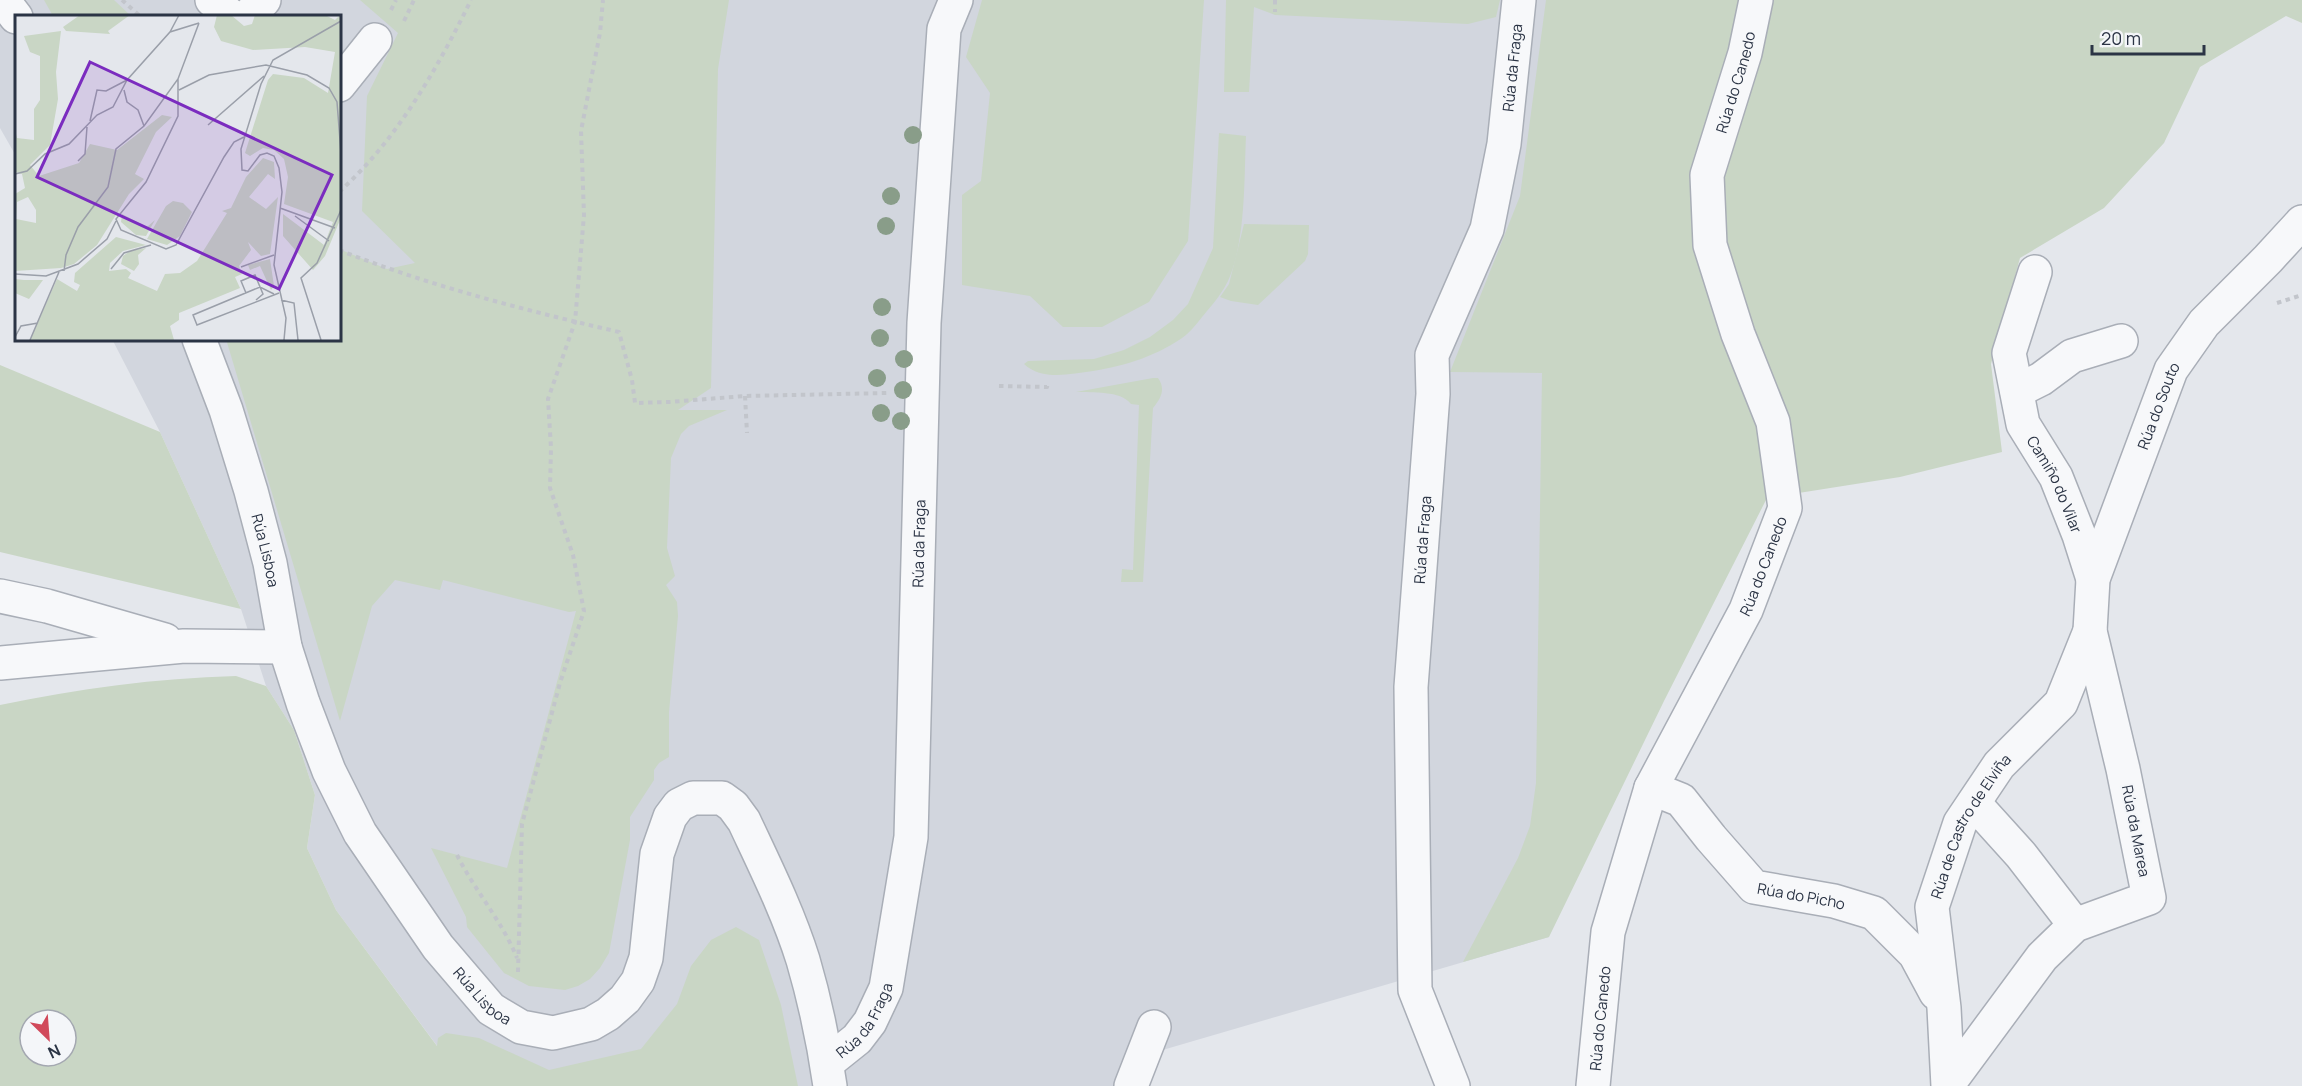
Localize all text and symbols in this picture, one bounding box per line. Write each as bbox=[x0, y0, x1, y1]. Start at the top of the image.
inset map bbox=[15, 15, 340, 340]
scale bar bbox=[2092, 18, 2204, 56]
street label: Rúa da Fraga bbox=[1497, 23, 1527, 113]
text: 20 m bbox=[2101, 26, 2141, 50]
street label: Rúa do Canedo bbox=[1710, 29, 1760, 136]
street label: Rúa do Souto bbox=[2132, 357, 2184, 452]
street label: Camiño do Vilar bbox=[2022, 431, 2088, 537]
street label: Rúa da Fraga bbox=[1408, 495, 1436, 584]
street label: Rúa da Fraga bbox=[907, 499, 930, 588]
street label: Rúa Lisboa bbox=[247, 511, 285, 589]
street label: Rúa do Canedo bbox=[1734, 513, 1791, 620]
street label: Rúa de Castro de Elviña bbox=[1925, 749, 2015, 901]
street label: Rúa da Marea bbox=[2117, 783, 2155, 879]
street label: Rúa do Picho bbox=[1756, 877, 1848, 914]
street label: Rúa Lisboa bbox=[449, 962, 516, 1029]
street label: Rúa do Canedo bbox=[1584, 965, 1615, 1072]
street label: Rúa da Fraga bbox=[831, 982, 897, 1063]
north arrow bbox=[18, 1008, 78, 1068]
text: N bbox=[44, 1039, 64, 1064]

